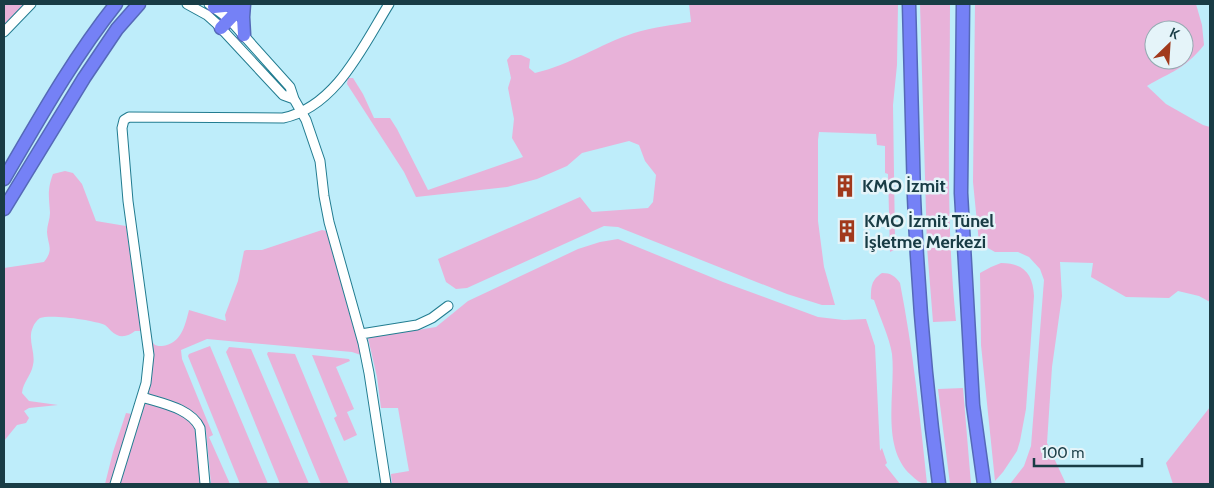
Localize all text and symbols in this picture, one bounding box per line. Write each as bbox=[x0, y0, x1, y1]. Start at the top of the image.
north arrow bbox=[1144, 20, 1194, 70]
text: K bbox=[1167, 23, 1182, 43]
building icon: KMO İzmit bbox=[832, 173, 858, 199]
place label: KMO İzmit bbox=[862, 175, 946, 197]
place label: KMO İzmit Tünel İşletme Merkezi bbox=[864, 210, 994, 253]
building icon: KMO İzmit Tünel İşletme Merkezi bbox=[834, 218, 860, 244]
scale bar bbox=[1034, 436, 1142, 468]
text: 100 m bbox=[1042, 444, 1084, 462]

